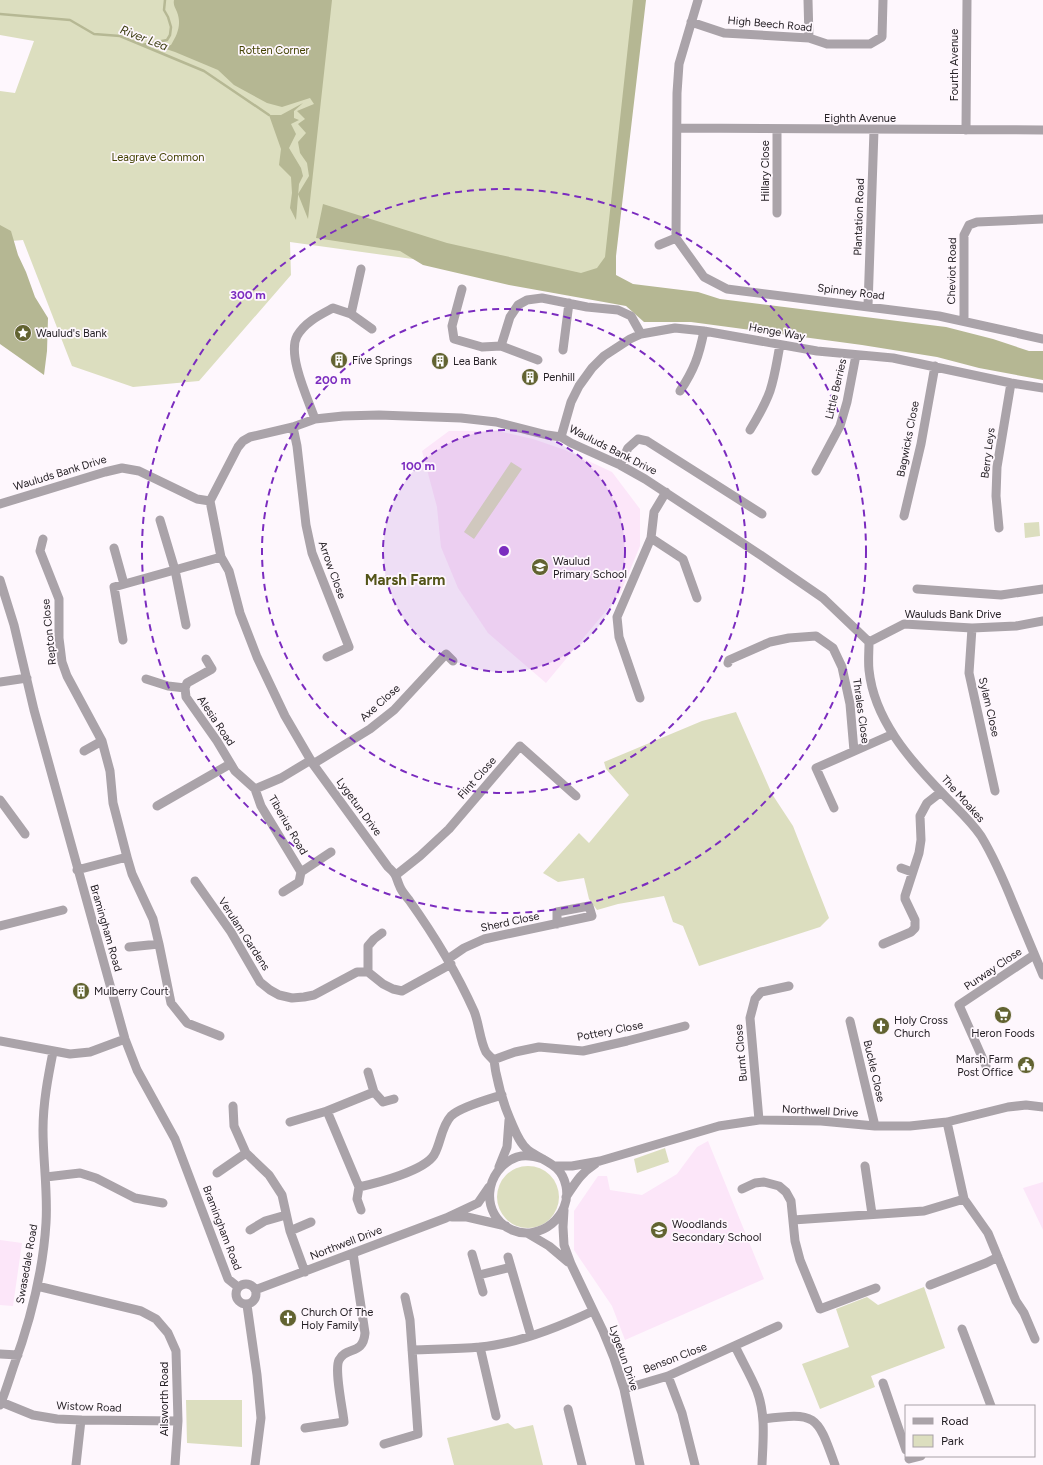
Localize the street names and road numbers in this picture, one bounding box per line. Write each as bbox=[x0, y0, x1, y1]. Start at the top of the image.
street label: High Beech Road bbox=[727, 14, 813, 34]
street label: Fourth Avenue bbox=[948, 29, 961, 101]
street label: Eighth Avenue bbox=[824, 112, 896, 125]
street label: Hillary Close bbox=[759, 140, 772, 202]
street label: Plantation Road bbox=[851, 178, 867, 256]
street label: Cheviot Road bbox=[945, 238, 959, 304]
street label: Spinney Road bbox=[817, 281, 885, 303]
street label: Henge Way bbox=[748, 321, 806, 343]
street label: Little Berries bbox=[823, 358, 849, 420]
street label: Bagwicks Close bbox=[894, 400, 922, 478]
street label: Wauluds Bank Drive bbox=[567, 422, 659, 478]
street label: Berry Leys bbox=[978, 427, 998, 479]
street label: Wauluds Bank Drive bbox=[12, 453, 108, 493]
street label: Arrow Close bbox=[316, 539, 348, 601]
street label: Repton Close bbox=[39, 598, 59, 666]
street label: Wauluds Bank Drive bbox=[905, 608, 1001, 621]
street label: Sylam Close bbox=[976, 676, 1002, 738]
street label: Thrales Close bbox=[850, 678, 872, 744]
street label: Axe Close bbox=[357, 682, 403, 724]
street label: Alesia Road bbox=[195, 694, 237, 748]
street label: Flint Close bbox=[455, 754, 499, 802]
street label: The Moakes bbox=[939, 773, 987, 825]
street label: Lygetun Drive bbox=[334, 776, 384, 838]
street label: Tiberius Road bbox=[266, 793, 310, 857]
street label: Bramingham Road bbox=[87, 883, 125, 973]
street label: Verulam Gardens bbox=[216, 895, 272, 973]
street label: Sherd Close bbox=[479, 909, 541, 935]
street label: Purway Close bbox=[962, 945, 1024, 993]
street label: Pottery Close bbox=[576, 1018, 644, 1044]
street label: Burnt Close bbox=[732, 1024, 750, 1082]
street label: Buckle Close bbox=[861, 1039, 887, 1103]
street label: Northwell Drive bbox=[782, 1103, 858, 1119]
street label: Bramingham Road bbox=[200, 1184, 244, 1272]
street label: Swasedale Road bbox=[14, 1223, 40, 1305]
street label: Northwell Drive bbox=[308, 1223, 384, 1263]
street label: Lygetun Drive bbox=[607, 1324, 641, 1392]
street label: Benson Close bbox=[641, 1340, 709, 1376]
street label: Ailsworth Road bbox=[158, 1362, 171, 1436]
street label: Wistow Road bbox=[56, 1399, 122, 1415]

